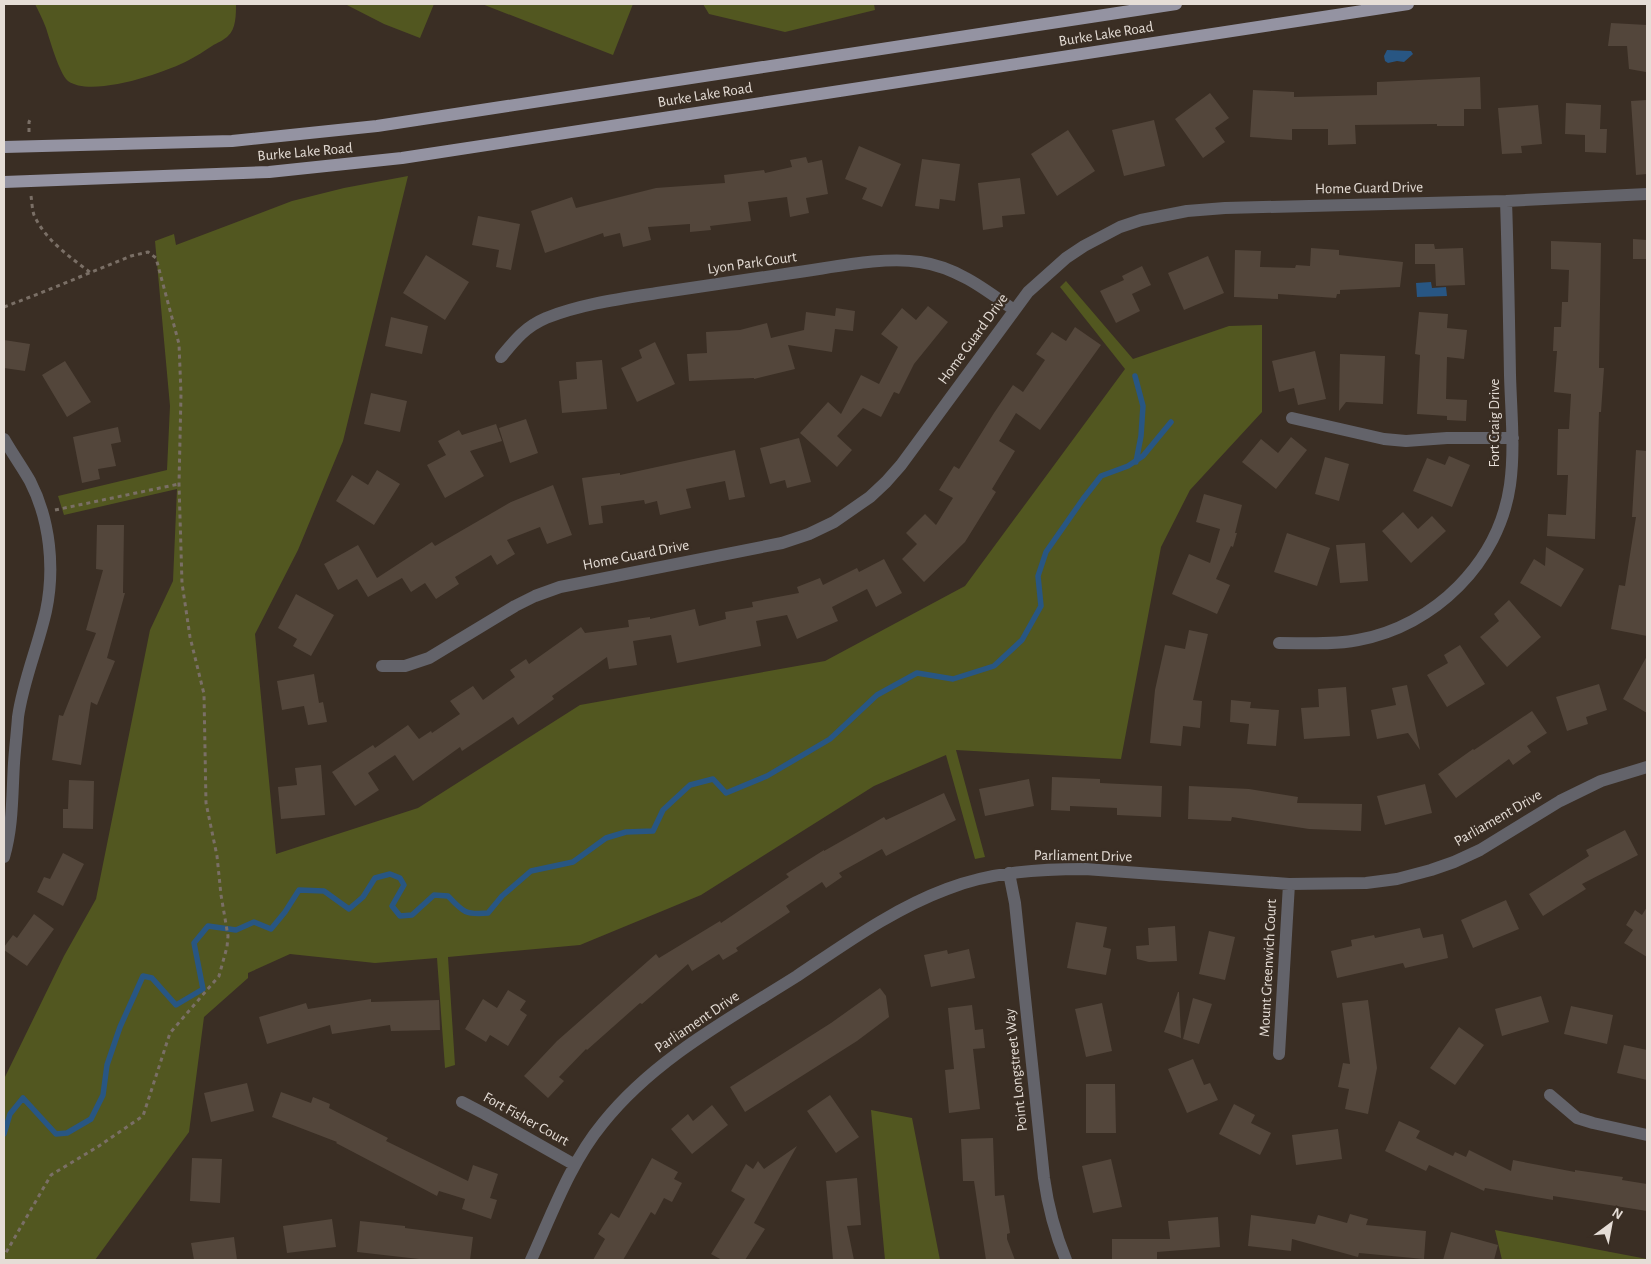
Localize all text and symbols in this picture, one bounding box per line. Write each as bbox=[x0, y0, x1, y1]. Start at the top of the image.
street label: Burke Lake Road bbox=[1058, 19, 1155, 49]
street label: Burke Lake Road bbox=[657, 80, 754, 110]
street label: Burke Lake Road bbox=[257, 140, 353, 164]
street label: Home Guard Drive bbox=[1315, 180, 1423, 196]
street label: Lyon Park Court bbox=[706, 249, 798, 277]
street label: Home Guard Drive bbox=[935, 291, 1011, 387]
street label: Fort Craig Drive bbox=[1487, 378, 1502, 468]
street label: Home Guard Drive bbox=[582, 537, 691, 573]
street label: Parliament Drive bbox=[1452, 787, 1544, 849]
street label: Parliament Drive bbox=[1034, 848, 1132, 864]
street label: Mount Greenwich Court bbox=[1257, 898, 1279, 1037]
street label: Parliament Drive bbox=[652, 988, 742, 1056]
street label: Point Longstreet Way bbox=[1002, 1007, 1030, 1132]
street label: Fort Fisher Court bbox=[481, 1089, 571, 1149]
north arrow bbox=[1586, 1199, 1636, 1249]
text: N bbox=[1610, 1205, 1625, 1222]

